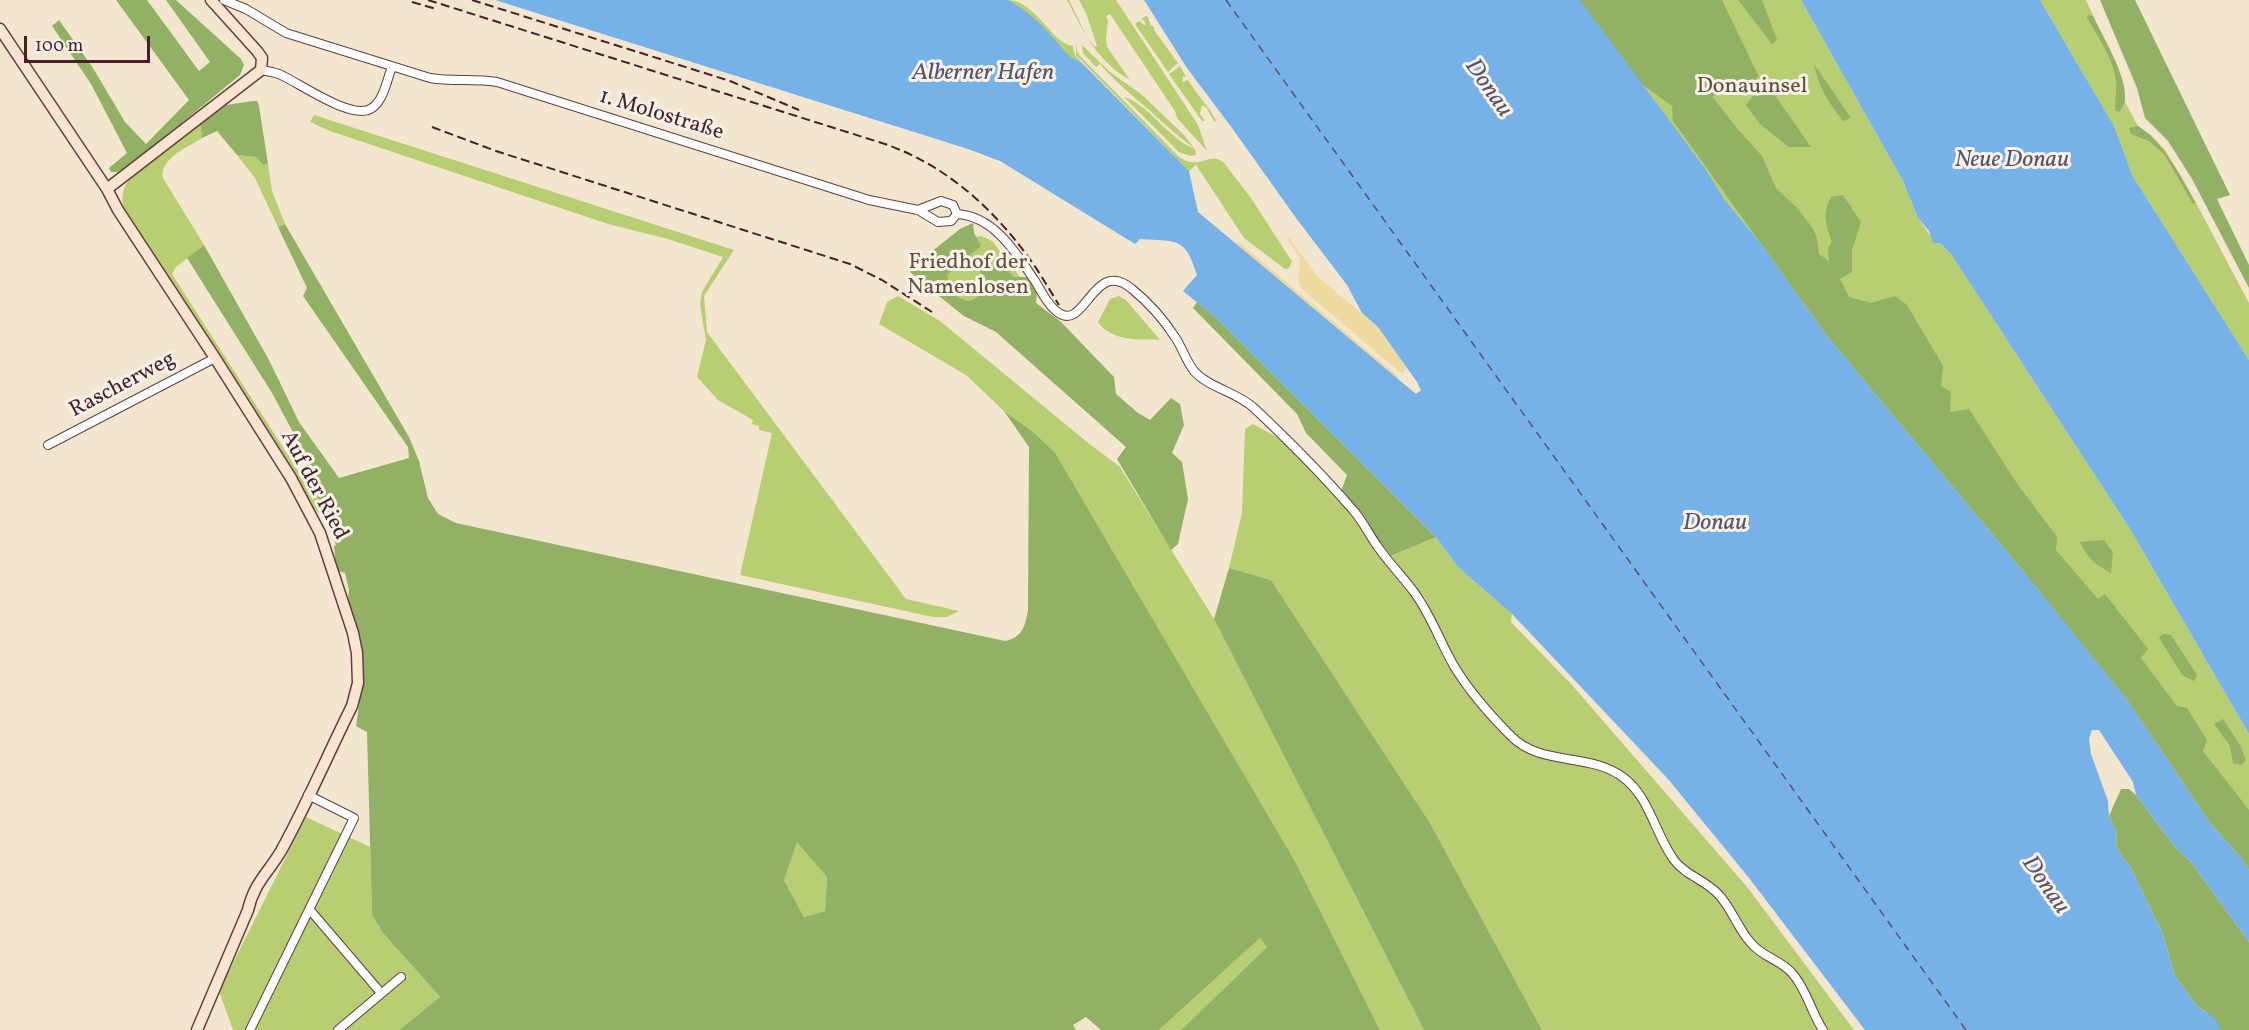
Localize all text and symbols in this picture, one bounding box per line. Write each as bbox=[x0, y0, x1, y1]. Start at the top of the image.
scale bar bbox=[27, 24, 153, 62]
text: 100 m bbox=[35, 34, 84, 59]
water label: Donau bbox=[1457, 54, 1517, 124]
water label: Alberner Hafen bbox=[912, 61, 1054, 89]
park label: Donauinsel bbox=[1697, 75, 1807, 101]
street label: 1. Molostraße bbox=[596, 85, 726, 147]
water label: Neue Donau bbox=[1955, 148, 2069, 176]
park label: Friedhof der Namenlosen bbox=[907, 251, 1029, 302]
street label: Rascherweg bbox=[66, 347, 180, 425]
street label: Auf der Ried bbox=[273, 427, 353, 545]
water label: Donau bbox=[1683, 511, 1747, 539]
water label: Donau bbox=[2014, 851, 2074, 921]

